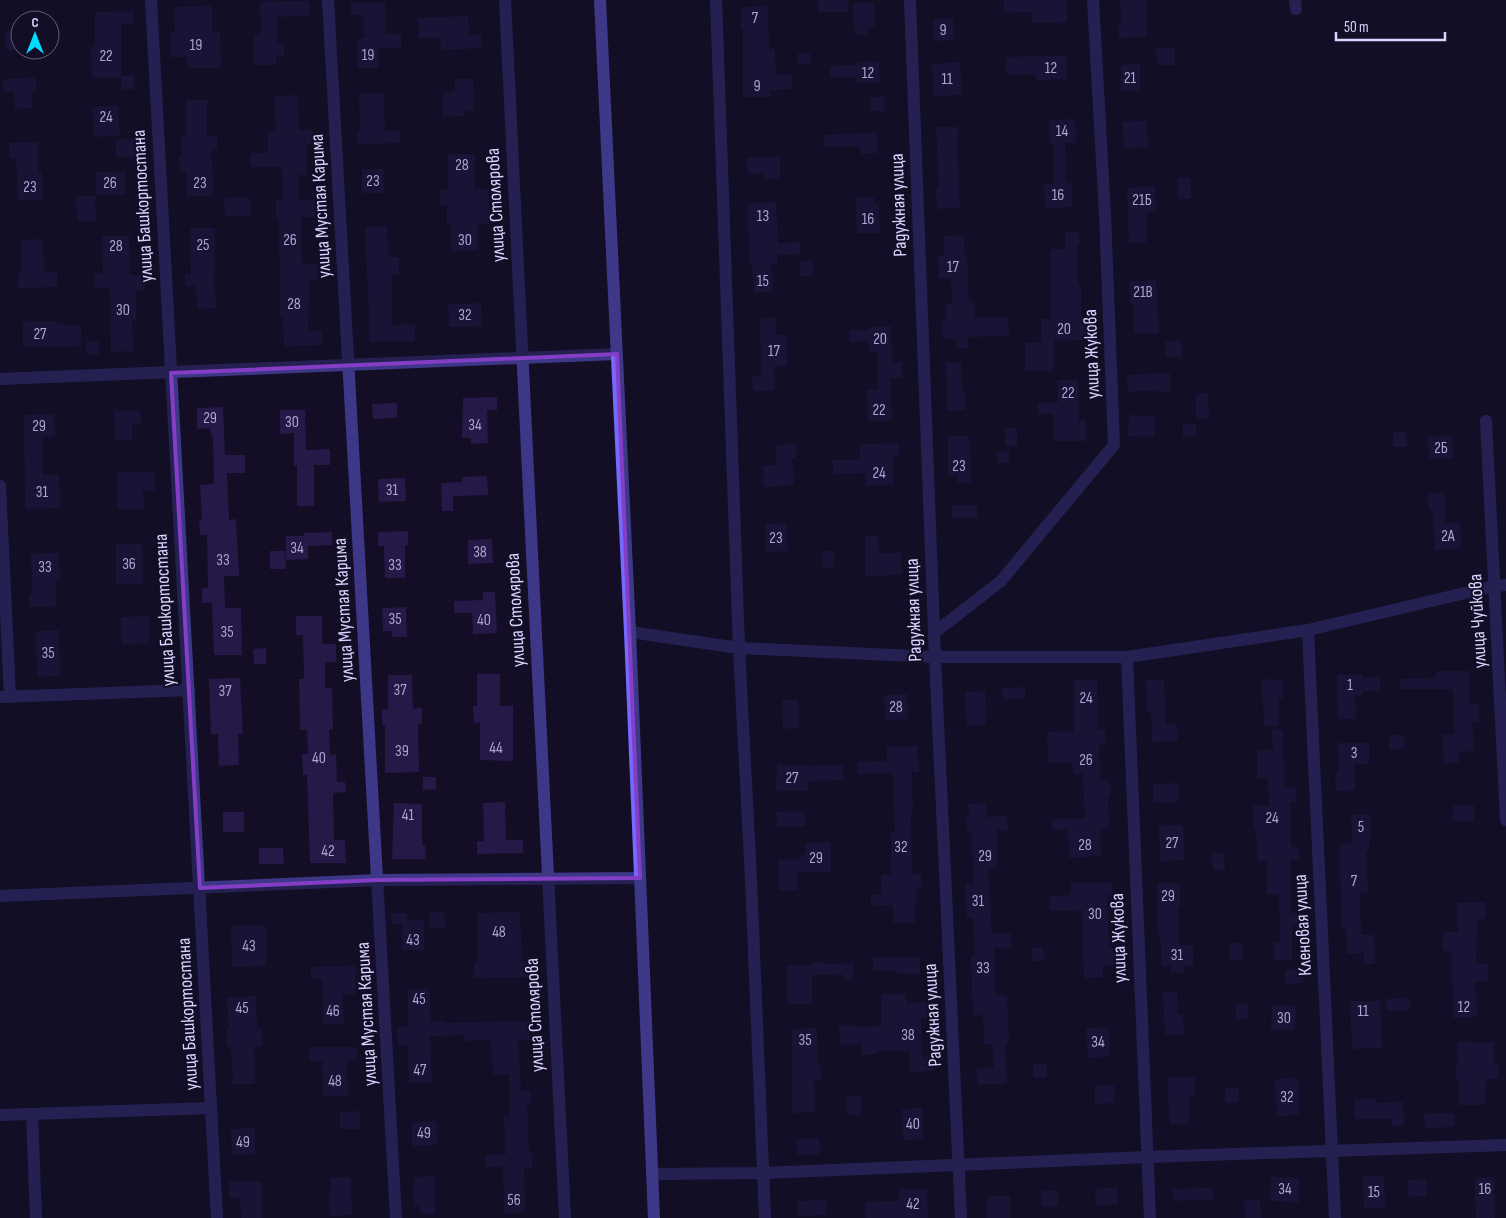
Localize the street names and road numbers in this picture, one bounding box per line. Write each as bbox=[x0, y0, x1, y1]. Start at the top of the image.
street label: улица Башкортостана bbox=[128, 129, 158, 283]
street label: улица Мустая Карима bbox=[306, 133, 336, 279]
street label: улица Столярова bbox=[482, 147, 510, 263]
street label: Радужная улица bbox=[886, 153, 912, 257]
street label: улица Жукова bbox=[1079, 309, 1105, 399]
street label: улица Башкортостана bbox=[150, 533, 180, 687]
street label: улица Мустая Карима bbox=[329, 537, 359, 683]
street label: улица Столярова bbox=[502, 552, 530, 668]
street label: Радужная улица bbox=[901, 558, 927, 662]
street label: улица Чуйкова bbox=[1464, 573, 1492, 669]
street label: Кленовая улица bbox=[1289, 874, 1317, 976]
street label: улица Жукова bbox=[1106, 893, 1132, 983]
street label: улица Башкортостана bbox=[173, 937, 203, 1091]
street label: улица Мустая Карима bbox=[352, 941, 382, 1087]
street label: улица Столярова bbox=[521, 957, 549, 1073]
street label: Радужная улица bbox=[919, 963, 947, 1067]

